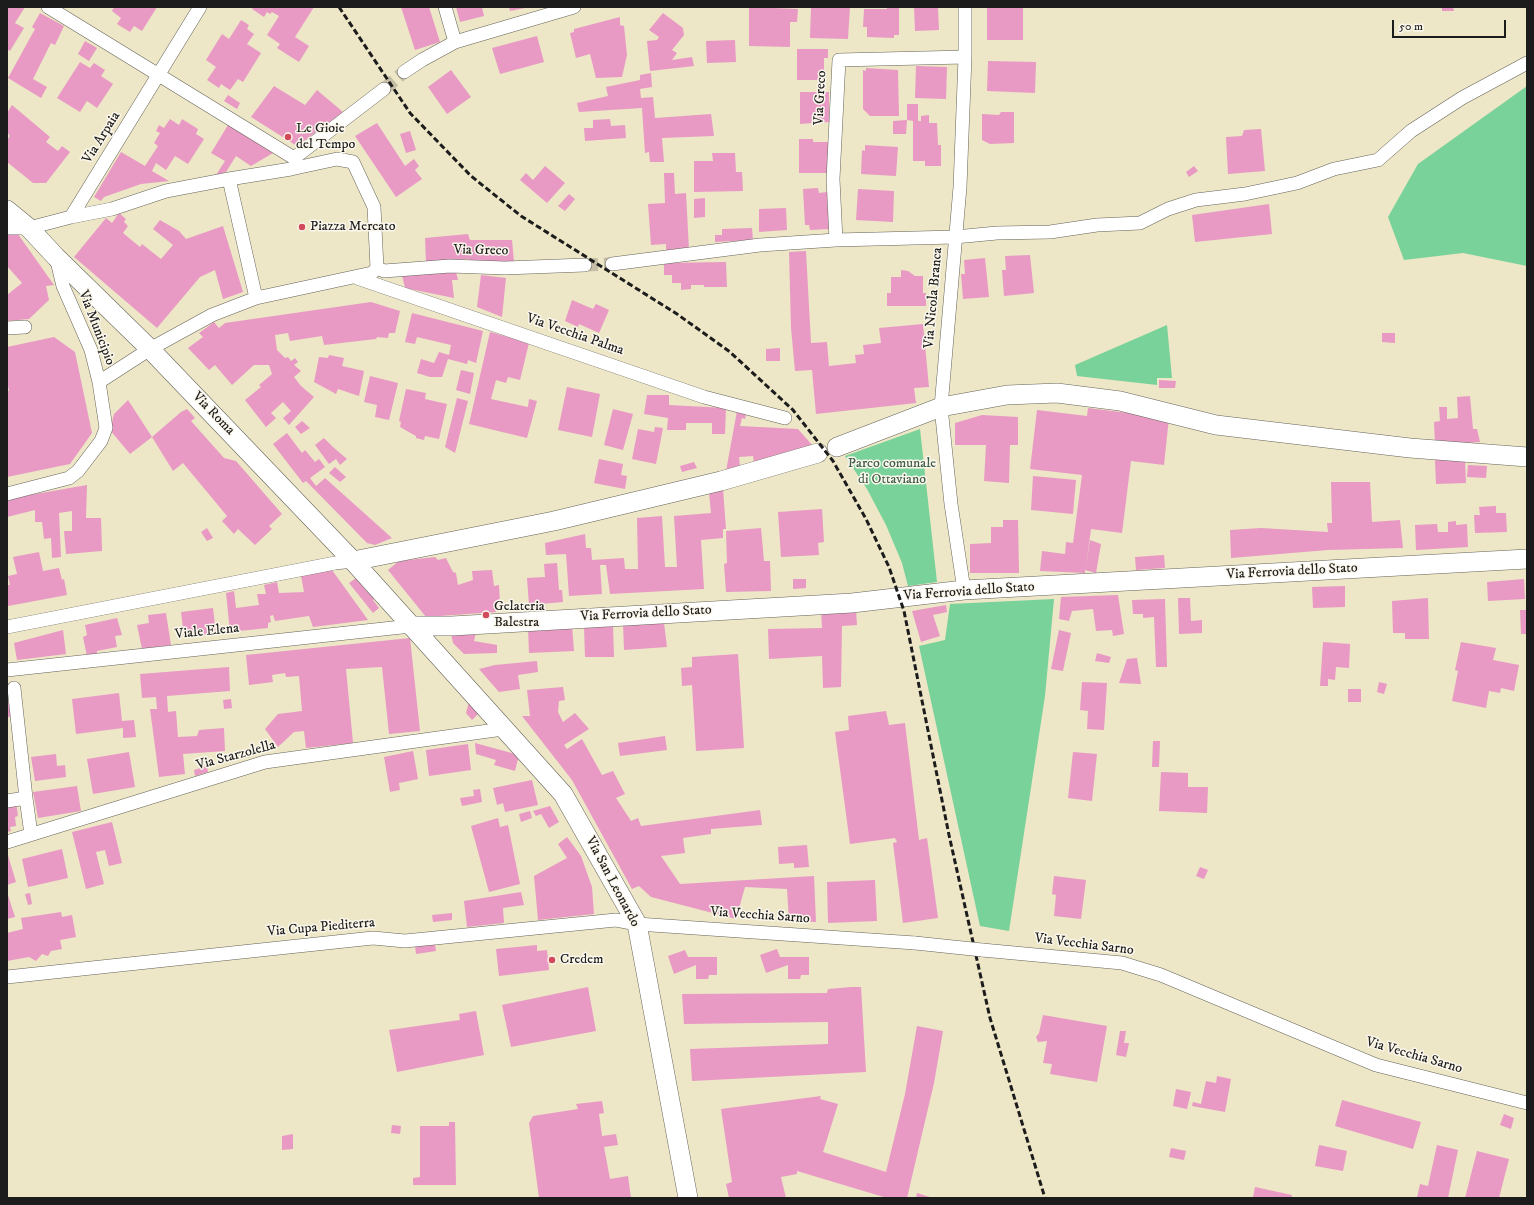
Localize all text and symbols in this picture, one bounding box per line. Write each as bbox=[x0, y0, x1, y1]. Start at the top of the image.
scale bar bbox=[1394, 12, 1508, 38]
text: 50 m bbox=[1399, 19, 1423, 34]
street label: Via Greco bbox=[811, 70, 831, 126]
street label: Via Arpaia bbox=[80, 109, 124, 167]
place label: Le Gioie del Tempo bbox=[296, 121, 355, 154]
marker: Le Gioie del Tempo bbox=[283, 132, 293, 142]
place label: Piazza Mercato bbox=[310, 219, 396, 235]
marker: Piazza Mercato bbox=[297, 222, 307, 232]
street label: Via Greco bbox=[453, 242, 509, 260]
street label: Via Nicola Branca bbox=[921, 247, 947, 349]
street label: Via Municipio bbox=[74, 288, 118, 368]
street label: Via Vecchia Palma bbox=[524, 310, 626, 360]
street label: Via Roma bbox=[188, 389, 238, 439]
park label: Parco comunale di Ottaviano bbox=[848, 456, 936, 488]
street label: Via Ferrovia dello Stato bbox=[1226, 560, 1358, 584]
street label: Via Ferrovia dello Stato bbox=[903, 579, 1035, 605]
place label: Gelateria Balestra bbox=[494, 599, 545, 632]
street label: Via Ferrovia dello Stato bbox=[580, 602, 712, 626]
marker: Gelateria Balestra bbox=[481, 610, 491, 620]
street label: Viale Elena bbox=[174, 620, 240, 644]
street label: Via Starzolella bbox=[194, 737, 278, 775]
street label: Via San Leonardo bbox=[581, 834, 643, 930]
street label: Via Vecchia Sarno bbox=[710, 904, 810, 928]
street label: Via Cupa Piediterra bbox=[266, 915, 376, 941]
street label: Via Vecchia Sarno bbox=[1033, 931, 1135, 959]
place label: Credem bbox=[560, 952, 604, 968]
marker: Credem bbox=[547, 955, 557, 965]
street label: Via Vecchia Sarno bbox=[1364, 1034, 1464, 1078]

